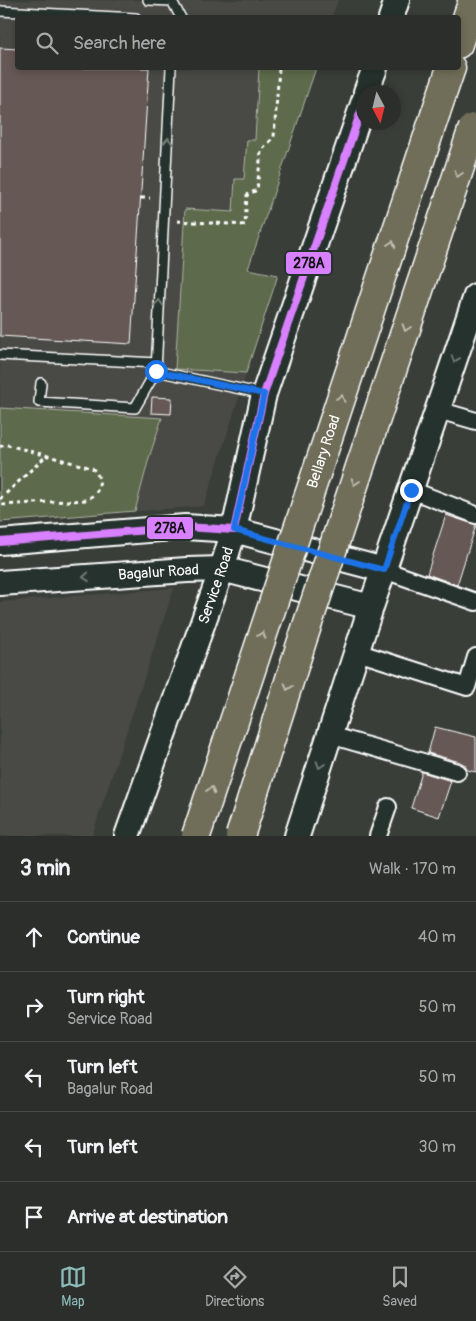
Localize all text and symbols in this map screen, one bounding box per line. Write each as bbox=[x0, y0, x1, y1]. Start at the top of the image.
search box bbox=[15, 15, 461, 70]
icon: search bbox=[33, 29, 61, 57]
text: Search here bbox=[73, 31, 166, 55]
north arrow bbox=[356, 85, 401, 130]
one-way arrow bbox=[162, 137, 173, 145]
one-way arrow bbox=[454, 169, 464, 178]
one-way arrow bbox=[386, 240, 396, 249]
line badge: 278A bbox=[285, 251, 332, 275]
text: 278A bbox=[293, 255, 325, 272]
one-way arrow bbox=[154, 299, 165, 307]
one-way arrow bbox=[402, 324, 412, 332]
one-way arrow bbox=[451, 354, 461, 362]
route start bbox=[145, 360, 168, 383]
one-way arrow bbox=[335, 394, 345, 403]
street label: Bellary Road bbox=[302, 412, 344, 491]
one-way arrow bbox=[351, 478, 361, 486]
route end bbox=[400, 479, 423, 502]
line badge: 278A bbox=[146, 516, 194, 540]
text: 278A bbox=[154, 520, 186, 537]
street label: Service Road bbox=[194, 544, 238, 626]
street label: Bagalur Road bbox=[118, 560, 199, 584]
one-way arrow bbox=[82, 571, 90, 582]
one-way arrow bbox=[257, 632, 267, 640]
one-way arrow bbox=[283, 682, 293, 690]
one-way arrow bbox=[316, 760, 326, 769]
one-way arrow bbox=[205, 786, 215, 794]
text: 3 min bbox=[20, 855, 70, 882]
text: Walk · 170 m bbox=[369, 859, 456, 879]
icon: ahead bbox=[20, 923, 48, 951]
text: Continue bbox=[67, 925, 140, 949]
text: 40 m bbox=[418, 927, 456, 947]
text: Turn right bbox=[67, 985, 145, 1009]
icon: right bbox=[20, 993, 48, 1021]
text: 50 m bbox=[419, 997, 456, 1017]
text: Service Road bbox=[67, 1009, 153, 1029]
text: Turn left bbox=[67, 1055, 137, 1079]
icon: left bbox=[20, 1063, 48, 1091]
text: 50 m bbox=[419, 1067, 456, 1087]
text: Bagalur Road bbox=[67, 1079, 153, 1099]
icon: left bbox=[20, 1133, 48, 1161]
text: Turn left bbox=[67, 1135, 137, 1159]
text: 30 m bbox=[418, 1137, 456, 1157]
icon: arrive bbox=[20, 1203, 48, 1231]
text: Arrive at destination bbox=[67, 1205, 228, 1229]
tab: Map bbox=[59, 1263, 87, 1310]
tab: Directions bbox=[205, 1263, 264, 1310]
tab: Saved bbox=[382, 1263, 417, 1310]

